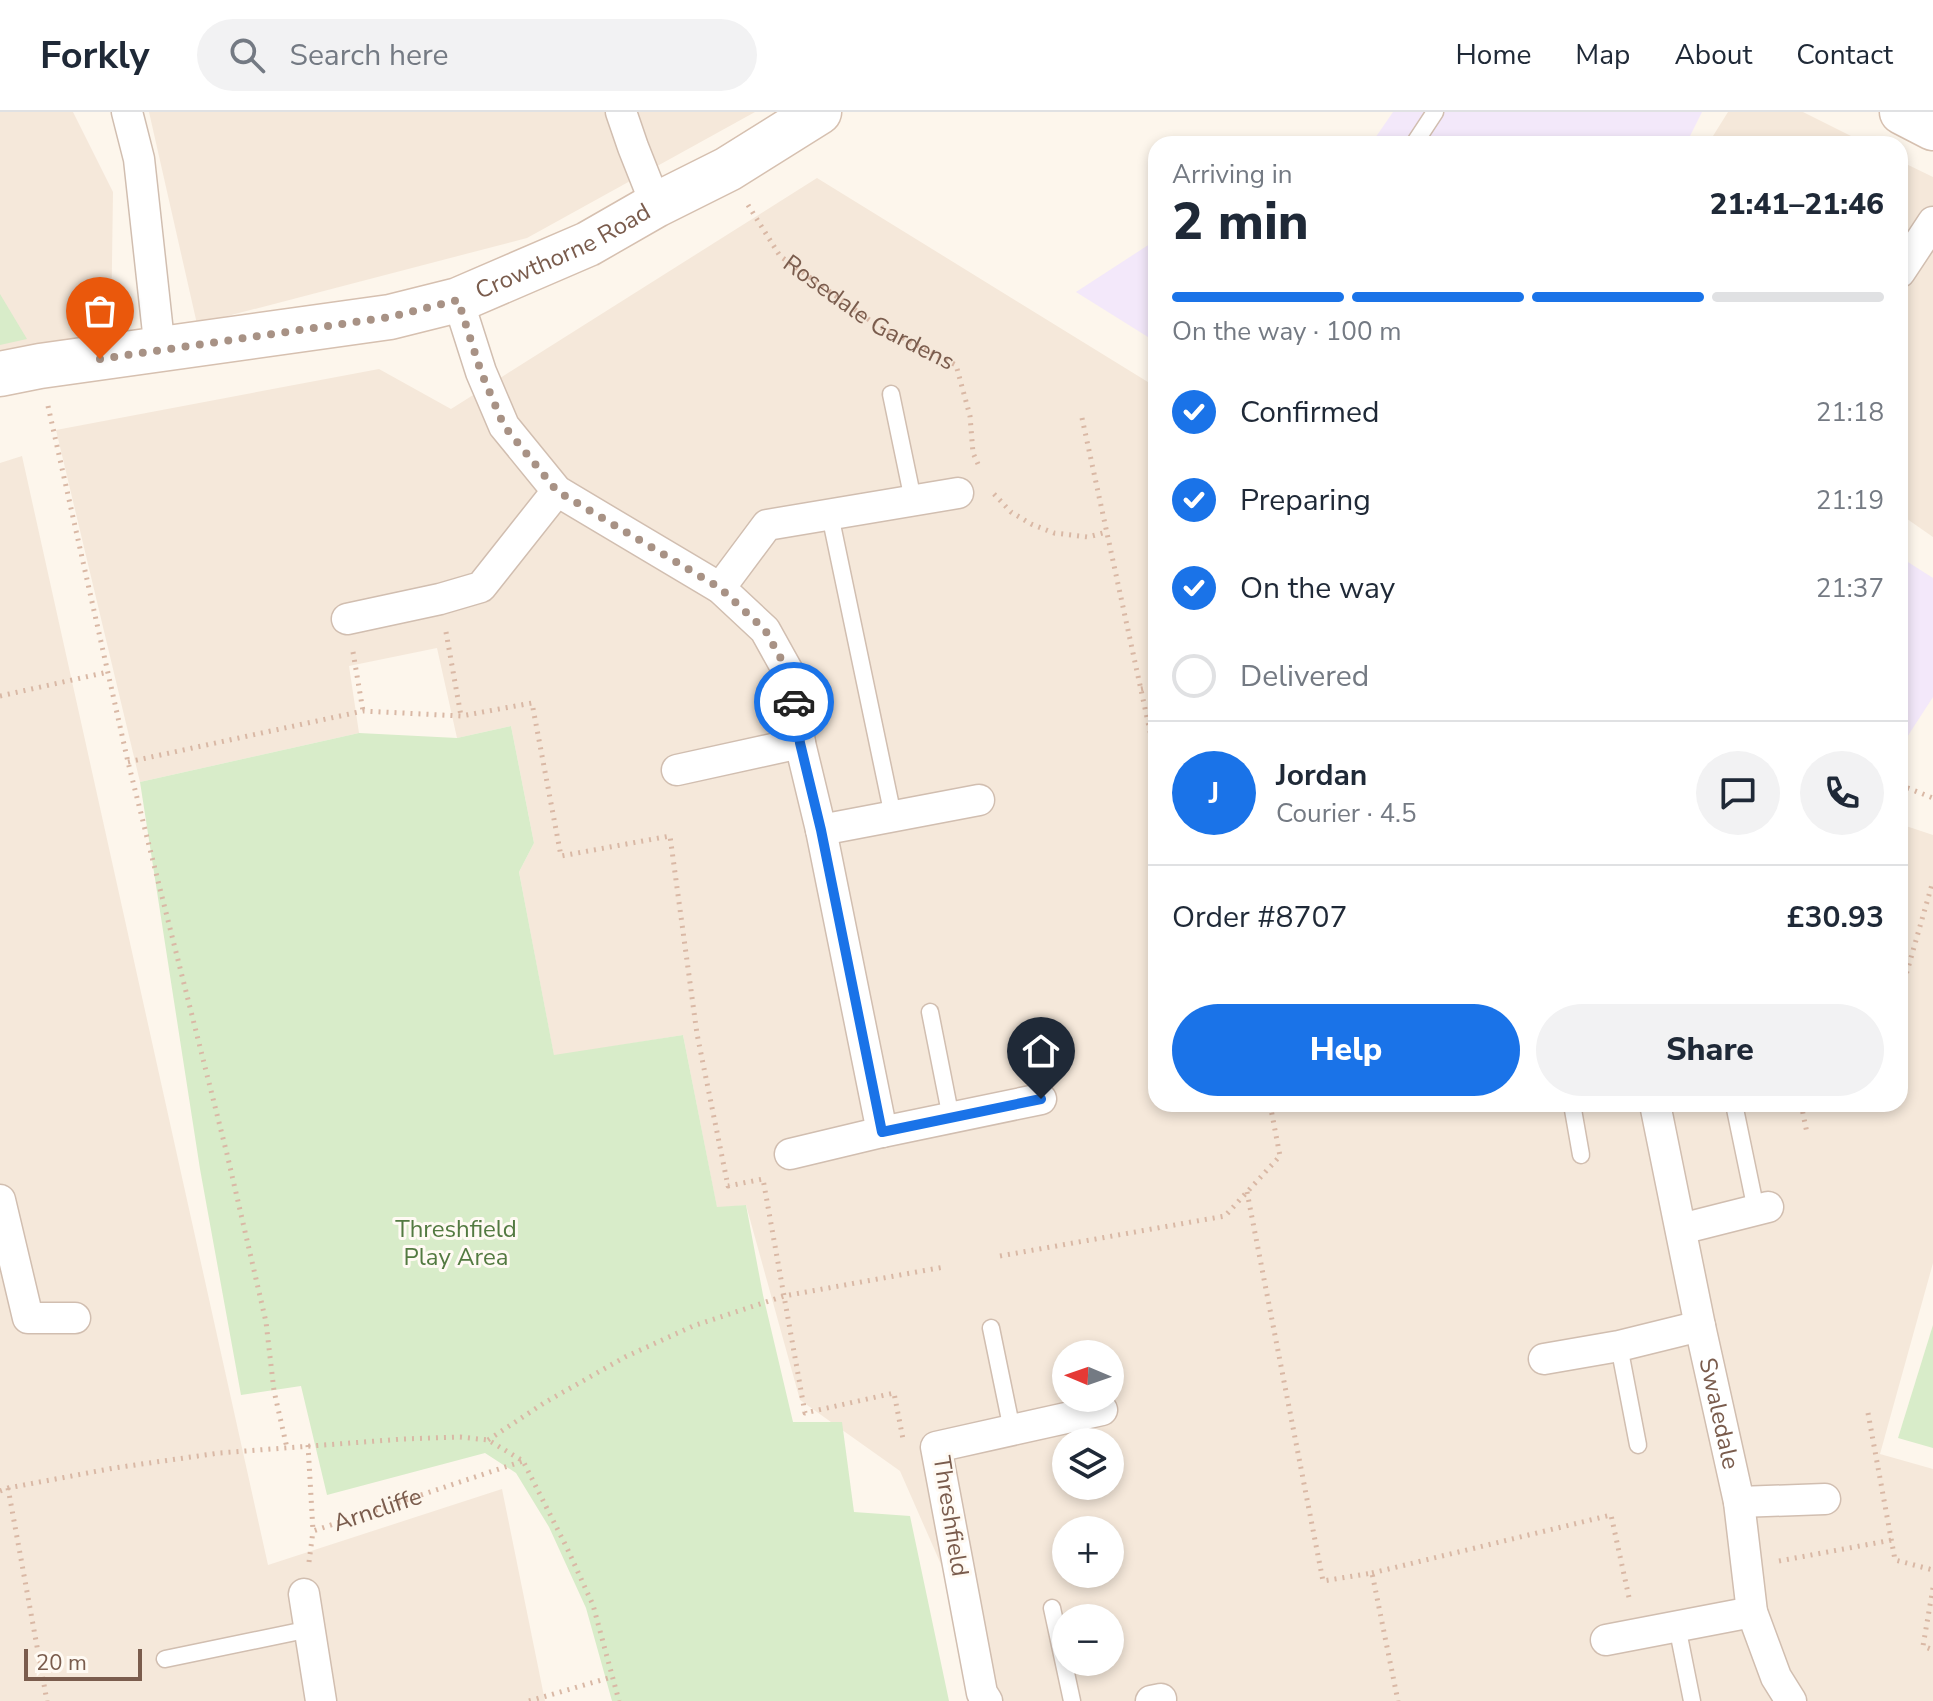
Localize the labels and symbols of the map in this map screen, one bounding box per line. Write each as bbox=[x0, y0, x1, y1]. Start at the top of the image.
street label: Crowthorne Road bbox=[470, 196, 656, 307]
street label: Rosedale Gardens bbox=[777, 247, 960, 378]
pin bbox=[66, 277, 134, 359]
courier bbox=[754, 662, 834, 742]
pin bbox=[1007, 1017, 1075, 1099]
park label: Threshfield Play Area bbox=[395, 1213, 517, 1273]
north arrow bbox=[1052, 1340, 1124, 1412]
street label: Swaledale bbox=[1691, 1354, 1747, 1472]
street label: Threshfield bbox=[926, 1453, 976, 1579]
street label: Arncliffe bbox=[329, 1480, 426, 1539]
scale bar bbox=[24, 1645, 142, 1681]

